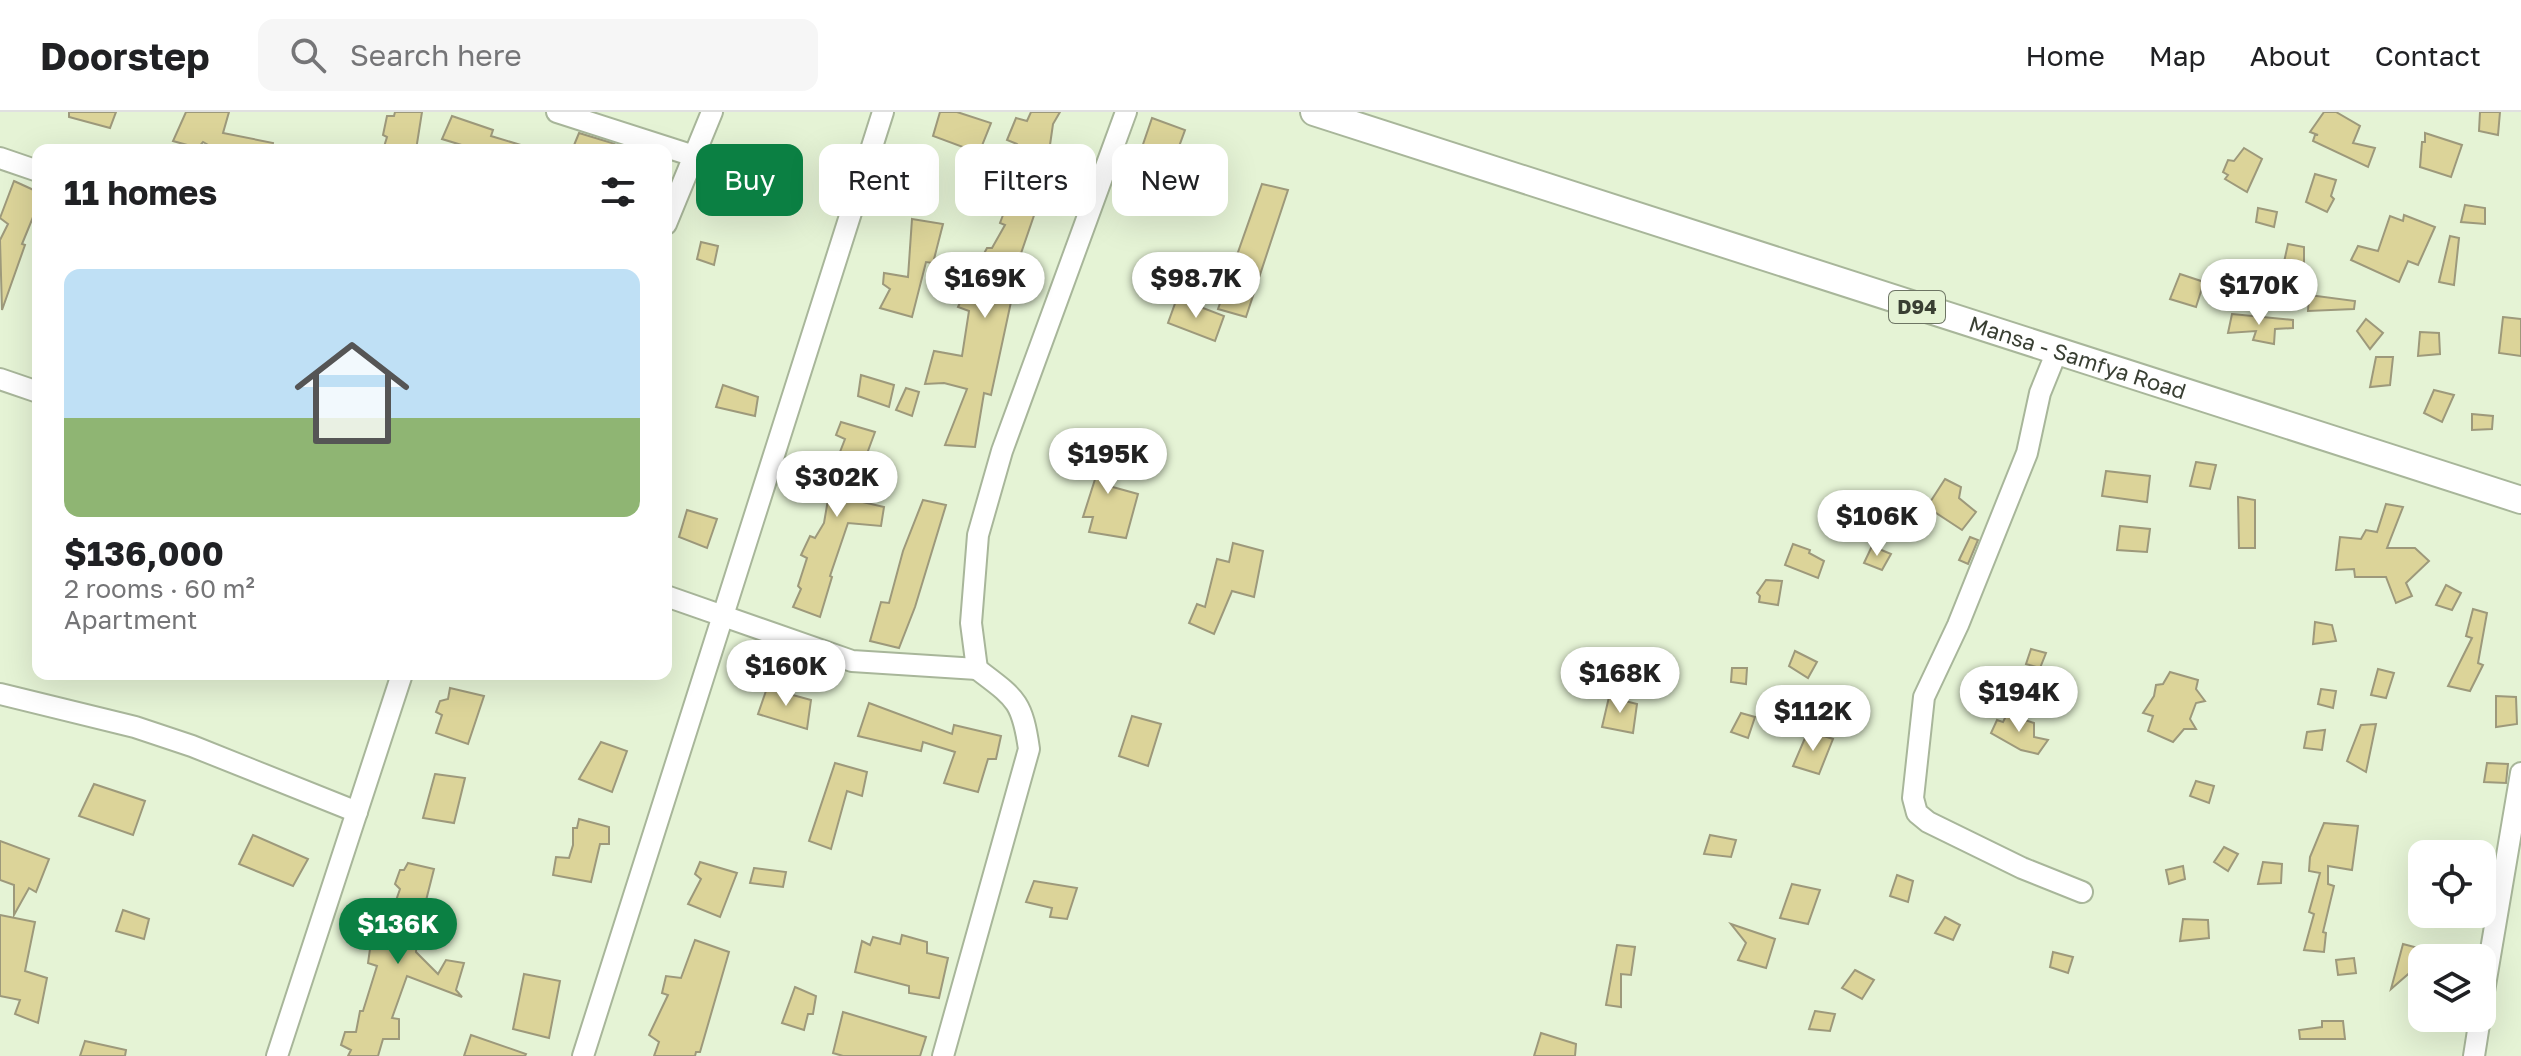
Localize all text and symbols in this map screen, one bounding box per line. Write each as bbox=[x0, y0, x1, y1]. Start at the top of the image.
search box bbox=[258, 19, 818, 91]
text: Doorstep bbox=[40, 33, 210, 78]
icon: search bbox=[286, 33, 330, 77]
text: Search here bbox=[350, 37, 522, 73]
text: Home bbox=[2026, 39, 2105, 72]
text: Map bbox=[2149, 39, 2206, 72]
text: About bbox=[2250, 39, 2331, 72]
text: Contact bbox=[2375, 39, 2481, 72]
chip: Buy bbox=[696, 144, 803, 216]
chip: Rent bbox=[819, 144, 939, 216]
chip: Filters bbox=[955, 144, 1096, 216]
chip: New bbox=[1112, 144, 1228, 216]
icon: filters bbox=[596, 170, 640, 214]
text: 11 homes bbox=[64, 172, 217, 212]
pin: $169K bbox=[929, 252, 1041, 320]
pin: $98.7K bbox=[1131, 252, 1261, 320]
pin: $170K bbox=[2203, 259, 2315, 327]
text: $169K bbox=[944, 262, 1026, 293]
text: $98.7K bbox=[1150, 262, 1242, 293]
text: $170K bbox=[2219, 269, 2299, 300]
road number: D94 bbox=[1889, 291, 1945, 323]
street label: Mansa - Samfya Road bbox=[1966, 309, 2190, 404]
icon: home bbox=[280, 321, 424, 465]
pin: $195K bbox=[1052, 428, 1164, 496]
text: $195K bbox=[1067, 438, 1149, 469]
pin: $302K bbox=[781, 451, 893, 519]
text: $302K bbox=[795, 461, 879, 492]
pin: $106K bbox=[1821, 490, 1933, 558]
text: $106K bbox=[1835, 500, 1919, 531]
text: $136,000 bbox=[64, 533, 224, 573]
text: 2 rooms · 60 m² bbox=[64, 573, 255, 604]
text: Apartment bbox=[64, 604, 197, 635]
pin: $160K bbox=[730, 640, 842, 708]
pin: $168K bbox=[1564, 647, 1676, 715]
text: $160K bbox=[744, 650, 828, 681]
text: $168K bbox=[1579, 657, 1661, 688]
pin: $194K bbox=[1963, 666, 2075, 734]
text: $194K bbox=[1978, 676, 2060, 707]
pin: $112K bbox=[1757, 685, 1869, 753]
text: $112K bbox=[1774, 695, 1852, 726]
map controls bbox=[2408, 840, 2496, 1032]
button: locate bbox=[2408, 840, 2496, 928]
pin: $136K bbox=[342, 898, 454, 966]
text: $136K bbox=[357, 908, 439, 939]
button: layers bbox=[2408, 944, 2496, 1032]

